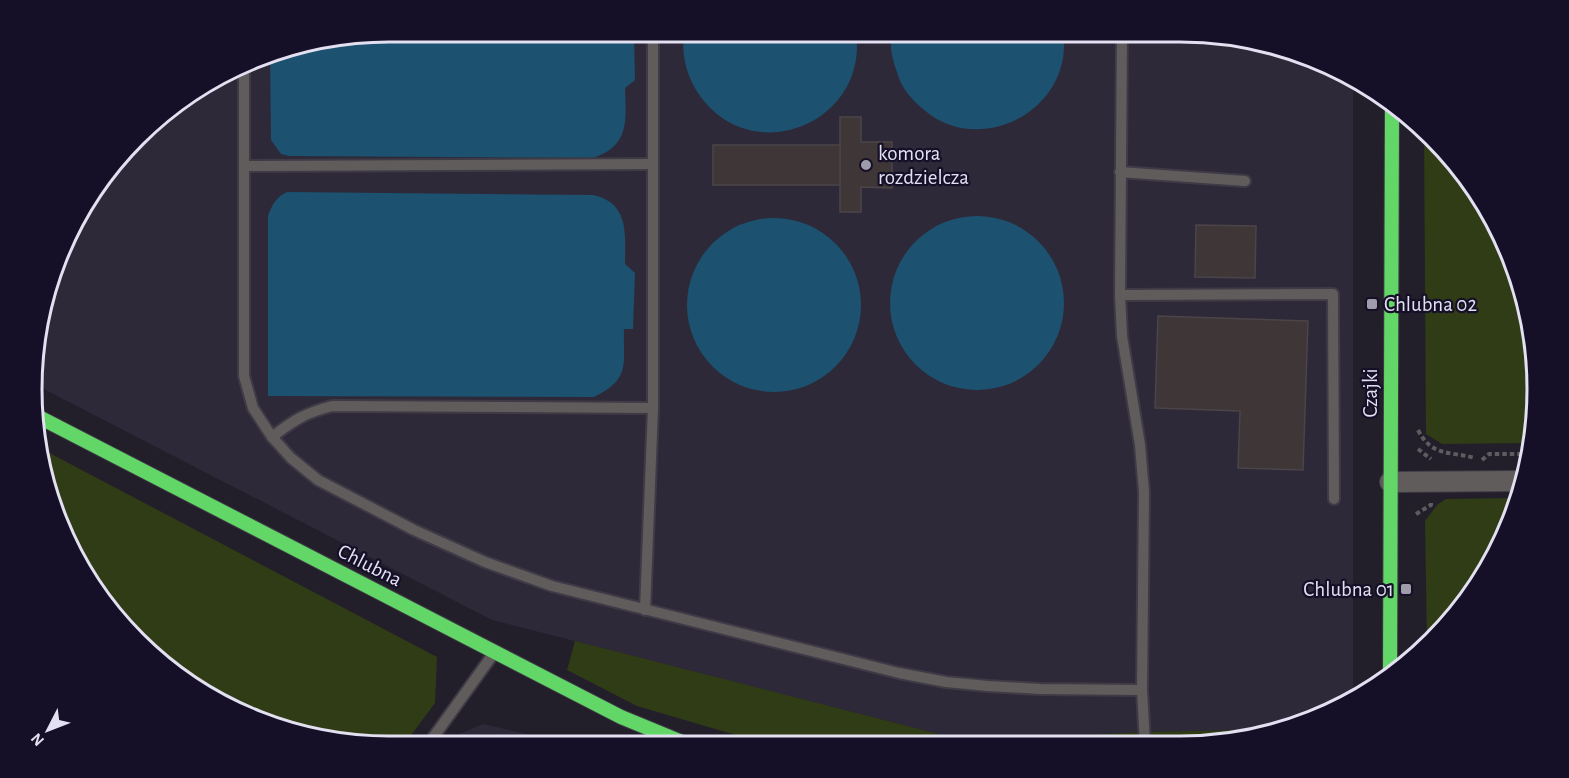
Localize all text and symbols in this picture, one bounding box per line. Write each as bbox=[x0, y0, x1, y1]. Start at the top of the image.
place label: komora rozdzielcza bbox=[878, 143, 969, 188]
marker: komora rozdzielcza bbox=[859, 158, 873, 172]
place label: Chlubna 02 bbox=[1384, 294, 1477, 315]
marker: Chlubna 02 bbox=[1365, 297, 1379, 311]
street label: Czajki bbox=[1360, 368, 1381, 418]
street label: Chlubna bbox=[334, 540, 405, 591]
place label: Chlubna 01 bbox=[1303, 579, 1394, 600]
marker: Chlubna 01 bbox=[1399, 582, 1413, 596]
north arrow bbox=[18, 700, 78, 760]
text: N bbox=[28, 730, 47, 749]

